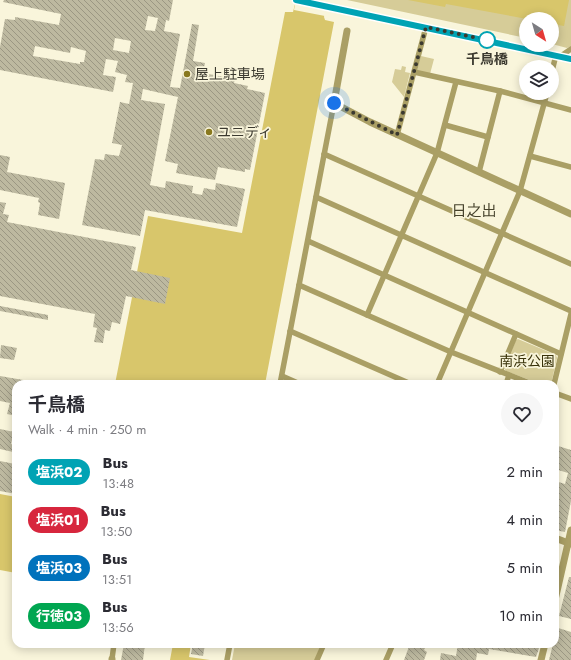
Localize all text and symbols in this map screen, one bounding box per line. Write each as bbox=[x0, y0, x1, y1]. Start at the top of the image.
north arrow bbox=[519, 12, 559, 52]
map controls bbox=[519, 12, 559, 100]
marker: 千鳥橋 bbox=[478, 31, 496, 49]
place label: 千鳥橋 bbox=[466, 49, 508, 69]
button: layers bbox=[519, 60, 559, 100]
place label: 屋上駐車場 bbox=[195, 64, 265, 84]
marker: 屋上駐車場 bbox=[182, 69, 192, 79]
your location bbox=[324, 93, 344, 113]
place label: ユニディ bbox=[217, 122, 272, 142]
marker: ユニディ bbox=[204, 127, 214, 137]
district label: 日之出 bbox=[451, 200, 497, 222]
park label: 南浜公園 bbox=[499, 351, 555, 371]
text: 千鳥橋 bbox=[28, 391, 85, 418]
button: heart bbox=[501, 393, 543, 435]
text: Walk · 4 min · 250 m bbox=[28, 420, 146, 439]
text: Bus bbox=[102, 452, 128, 474]
text: 2 min bbox=[506, 461, 543, 483]
text: 塩浜02 bbox=[36, 462, 82, 482]
text: 13:48 bbox=[102, 474, 134, 493]
text: Bus bbox=[100, 500, 126, 522]
text: 4 min bbox=[506, 509, 543, 531]
text: 塩浜01 bbox=[36, 510, 80, 530]
text: 13:50 bbox=[100, 522, 132, 541]
text: Bus bbox=[102, 548, 127, 570]
text: 5 min bbox=[507, 557, 543, 579]
text: 塩浜03 bbox=[36, 558, 82, 578]
text: 13:51 bbox=[102, 570, 132, 589]
text: Bus bbox=[102, 596, 127, 618]
text: 10 min bbox=[499, 605, 543, 627]
text: 行徳03 bbox=[36, 606, 82, 626]
text: 13:56 bbox=[102, 618, 134, 637]

